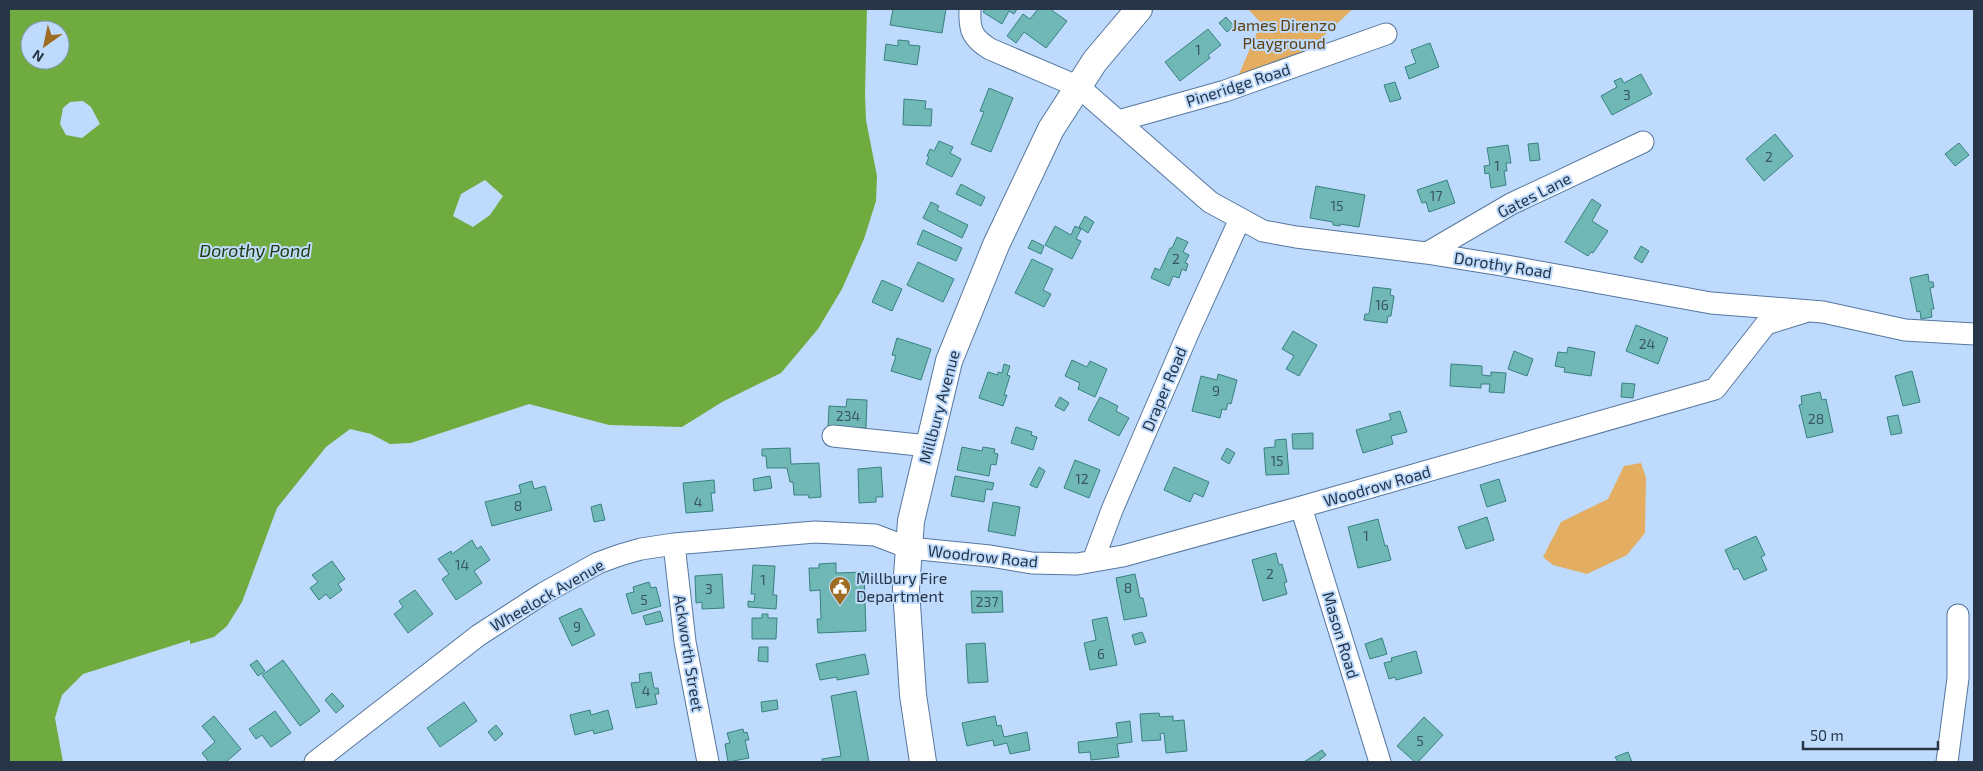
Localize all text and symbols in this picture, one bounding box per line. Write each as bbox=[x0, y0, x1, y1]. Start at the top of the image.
park label: James Direnzo Playground bbox=[1232, 15, 1336, 52]
north arrow bbox=[20, 20, 70, 70]
house number: 1 bbox=[1195, 41, 1201, 58]
text: N bbox=[29, 46, 47, 66]
street label: Pineridge Road bbox=[1183, 59, 1292, 110]
house number: 3 bbox=[1623, 86, 1631, 103]
house number: 2 bbox=[1765, 148, 1773, 165]
house number: 1 bbox=[1494, 157, 1500, 174]
street label: Gates Lane bbox=[1494, 168, 1574, 221]
house number: 17 bbox=[1430, 187, 1442, 204]
house number: 15 bbox=[1330, 197, 1344, 214]
water label: Dorothy Pond bbox=[199, 239, 311, 261]
street label: Dorothy Road bbox=[1453, 247, 1553, 282]
house number: 2 bbox=[1172, 250, 1180, 267]
house number: 16 bbox=[1375, 296, 1389, 313]
house number: 24 bbox=[1639, 335, 1655, 352]
street label: Draper Road bbox=[1137, 344, 1190, 434]
street label: Millbury Avenue bbox=[914, 348, 963, 466]
house number: 9 bbox=[1212, 382, 1220, 399]
house number: 234 bbox=[836, 407, 860, 424]
house number: 28 bbox=[1808, 410, 1824, 427]
house number: 15 bbox=[1270, 452, 1284, 469]
street label: Woodrow Road bbox=[1321, 461, 1433, 510]
house number: 12 bbox=[1075, 470, 1089, 487]
house number: 4 bbox=[694, 493, 702, 510]
house number: 8 bbox=[514, 497, 522, 514]
house number: 1 bbox=[1363, 527, 1369, 544]
street label: Woodrow Road bbox=[927, 540, 1039, 571]
street label: Wheelock Avenue bbox=[487, 554, 607, 635]
house number: 14 bbox=[455, 556, 469, 573]
house number: 2 bbox=[1266, 565, 1274, 582]
place label: Millbury Fire Department bbox=[856, 568, 947, 605]
house number: 1 bbox=[760, 571, 766, 588]
public building icon: Millbury Fire Department bbox=[828, 575, 852, 606]
house number: 8 bbox=[1124, 579, 1132, 596]
house number: 3 bbox=[705, 580, 713, 597]
street label: Mason Road bbox=[1319, 589, 1364, 681]
house number: 5 bbox=[640, 591, 648, 608]
street label: Ackworth Street bbox=[671, 593, 708, 713]
house number: 237 bbox=[976, 593, 998, 610]
house number: 9 bbox=[573, 618, 581, 635]
house number: 6 bbox=[1097, 645, 1105, 662]
house number: 4 bbox=[642, 682, 650, 699]
scale bar bbox=[1803, 718, 1938, 750]
text: 50 m bbox=[1810, 726, 1844, 744]
house number: 5 bbox=[1416, 732, 1424, 749]

